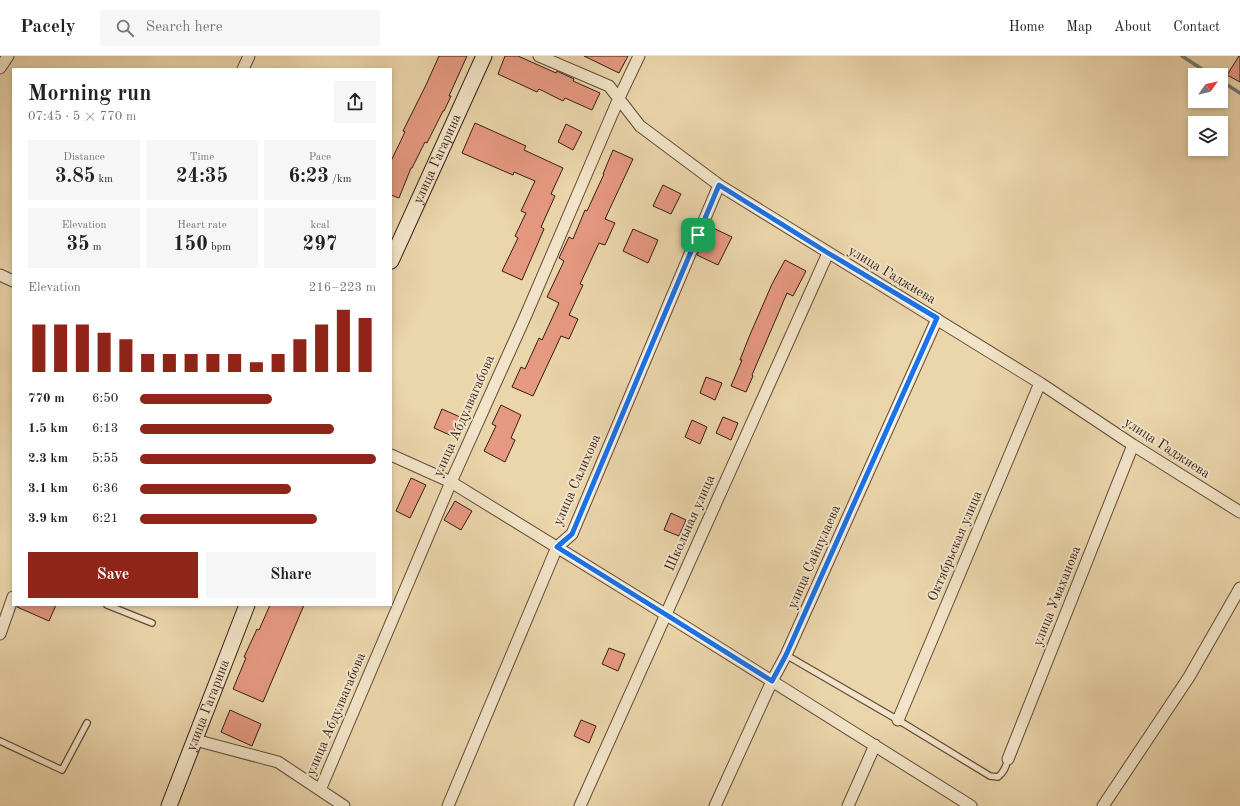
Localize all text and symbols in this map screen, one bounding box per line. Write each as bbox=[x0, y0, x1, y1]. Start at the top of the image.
search box bbox=[100, 10, 380, 46]
icon: search bbox=[114, 17, 136, 39]
text: Pacely bbox=[20, 18, 76, 37]
text: Search here bbox=[146, 20, 223, 35]
text: Home bbox=[1009, 20, 1044, 34]
text: Map bbox=[1066, 20, 1092, 34]
text: About bbox=[1114, 20, 1151, 34]
text: Contact bbox=[1173, 20, 1220, 34]
north arrow bbox=[1188, 68, 1228, 108]
map controls bbox=[1188, 68, 1228, 156]
button: share bbox=[334, 81, 376, 123]
text: Morning run bbox=[28, 83, 151, 105]
text: 07:45 · 5 × 770 m bbox=[28, 110, 136, 123]
street label: улица Гагарина bbox=[411, 112, 464, 206]
button: layers bbox=[1188, 116, 1228, 156]
text: Distance bbox=[63, 152, 105, 163]
text: Time bbox=[190, 152, 214, 163]
text: Pace bbox=[309, 152, 331, 163]
text: 3.85 bbox=[55, 167, 95, 187]
text: 24:35 bbox=[176, 167, 228, 187]
text: 6:23 bbox=[289, 167, 329, 187]
text: km bbox=[95, 174, 113, 185]
text: /km bbox=[329, 174, 351, 185]
pin bbox=[681, 218, 715, 252]
text: Elevation bbox=[62, 220, 106, 231]
text: Heart rate bbox=[177, 220, 227, 231]
text: kcal bbox=[311, 220, 329, 231]
icon: arrive bbox=[687, 224, 709, 246]
text: 35 bbox=[66, 235, 90, 255]
text: 150 bbox=[173, 235, 208, 255]
text: 297 bbox=[303, 235, 337, 255]
text: m bbox=[90, 242, 102, 253]
text: bpm bbox=[208, 242, 231, 253]
street label: улица Гаджиева bbox=[846, 243, 938, 307]
text: Elevation bbox=[28, 281, 81, 294]
text: 216–223 m bbox=[309, 281, 376, 294]
street label: улица Абдулвагабова bbox=[431, 353, 497, 479]
text: 770 m bbox=[28, 392, 65, 405]
text: 6:50 bbox=[92, 392, 118, 405]
street label: улица Гаджиева bbox=[1121, 415, 1213, 481]
text: 1.5 km bbox=[28, 422, 68, 435]
text: 6:13 bbox=[92, 422, 118, 435]
street label: улица Салихова bbox=[551, 432, 603, 528]
text: 2.3 km bbox=[28, 452, 68, 465]
text: 5:55 bbox=[92, 452, 118, 465]
street label: Школьная улица bbox=[662, 473, 718, 573]
text: 3.1 km bbox=[28, 482, 68, 495]
text: 6:36 bbox=[92, 482, 118, 495]
street label: Октябрьская улица bbox=[925, 489, 985, 603]
street label: улица Сайпулаева bbox=[785, 503, 843, 611]
text: 3.9 km bbox=[28, 512, 68, 525]
text: 6:21 bbox=[92, 512, 118, 525]
street label: улица Умаханова bbox=[1031, 544, 1084, 648]
button: Save bbox=[28, 552, 198, 598]
button: Share bbox=[206, 552, 376, 598]
street label: улица Абдулвагабова bbox=[304, 651, 368, 777]
street label: улица Гагарина bbox=[184, 657, 232, 753]

